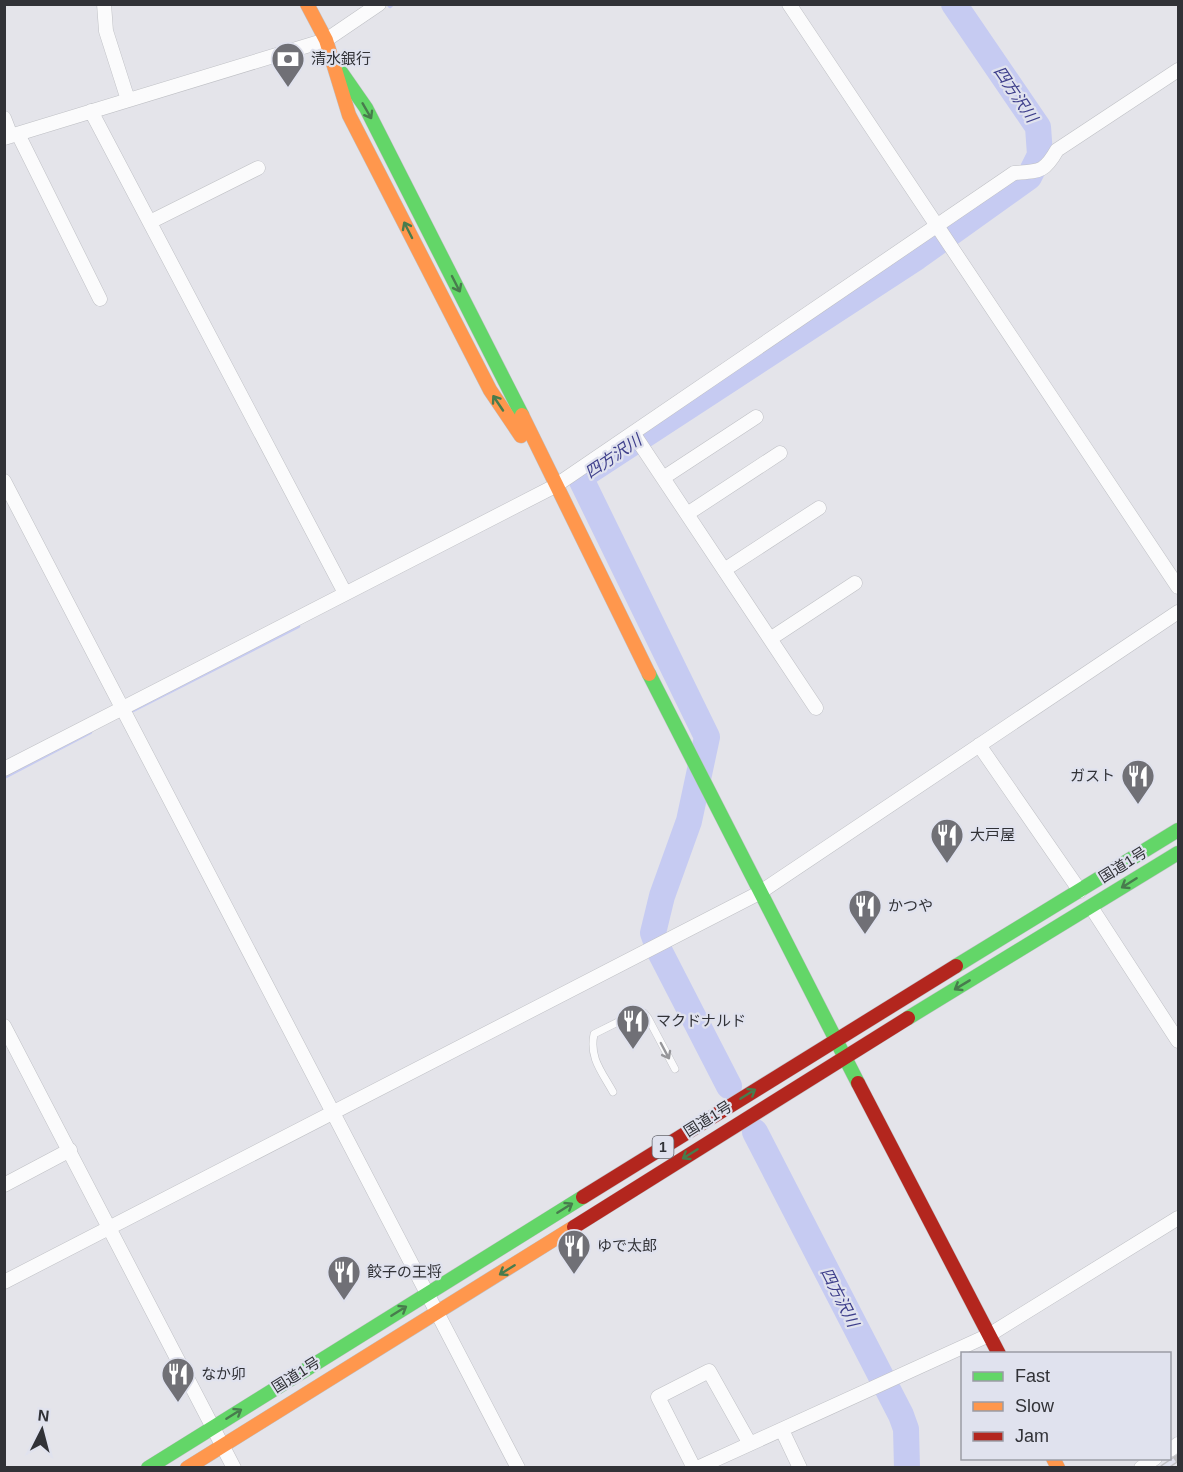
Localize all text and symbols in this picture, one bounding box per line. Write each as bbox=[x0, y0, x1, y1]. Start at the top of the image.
bank icon: 清水銀行 bbox=[270, 41, 306, 88]
place label: 清水銀行 bbox=[311, 50, 371, 67]
water label: 四方沢川 bbox=[991, 63, 1042, 127]
one-way arrow bbox=[361, 102, 373, 119]
one-way arrow bbox=[402, 222, 413, 240]
one-way arrow bbox=[450, 275, 462, 292]
one-way arrow bbox=[492, 395, 504, 412]
water label: 四方沢川 bbox=[582, 430, 646, 481]
restaurant icon: ガスト bbox=[1120, 758, 1156, 805]
place label: ガスト bbox=[1070, 767, 1115, 784]
restaurant icon: 大戸屋 bbox=[929, 817, 965, 864]
place label: 大戸屋 bbox=[970, 826, 1015, 843]
street label: 国道1号 bbox=[1096, 843, 1150, 886]
one-way arrow bbox=[1121, 878, 1138, 890]
restaurant icon: かつや bbox=[847, 888, 883, 935]
place label: かつや bbox=[888, 897, 933, 914]
one-way arrow bbox=[954, 980, 971, 992]
restaurant icon: マクドナルド bbox=[615, 1003, 651, 1050]
place label: マクドナルド bbox=[656, 1012, 746, 1029]
one-way arrow bbox=[659, 1042, 671, 1059]
one-way arrow bbox=[739, 1088, 756, 1100]
street label: 国道1号 bbox=[681, 1097, 735, 1140]
road number: 1 bbox=[652, 1136, 674, 1158]
one-way arrow bbox=[682, 1149, 699, 1161]
one-way arrow bbox=[556, 1201, 573, 1213]
restaurant icon: ゆで太郎 bbox=[556, 1228, 592, 1275]
place label: ゆで太郎 bbox=[597, 1237, 657, 1254]
restaurant icon: 餃子の王将 bbox=[326, 1254, 362, 1301]
place label: 餃子の王将 bbox=[367, 1263, 442, 1280]
one-way arrow bbox=[499, 1264, 516, 1276]
water label: 四方沢川 bbox=[817, 1265, 863, 1331]
one-way arrow bbox=[390, 1304, 407, 1316]
legend bbox=[961, 1352, 1171, 1460]
street label: 国道1号 bbox=[269, 1353, 323, 1396]
restaurant icon: なか卯 bbox=[160, 1356, 196, 1403]
place label: なか卯 bbox=[201, 1365, 246, 1382]
text: Fast bbox=[1015, 1366, 1050, 1386]
text: Slow bbox=[1015, 1396, 1055, 1416]
north arrow bbox=[12, 1400, 72, 1460]
text: N bbox=[37, 1407, 50, 1425]
one-way arrow bbox=[225, 1408, 242, 1420]
text: Jam bbox=[1015, 1426, 1049, 1446]

